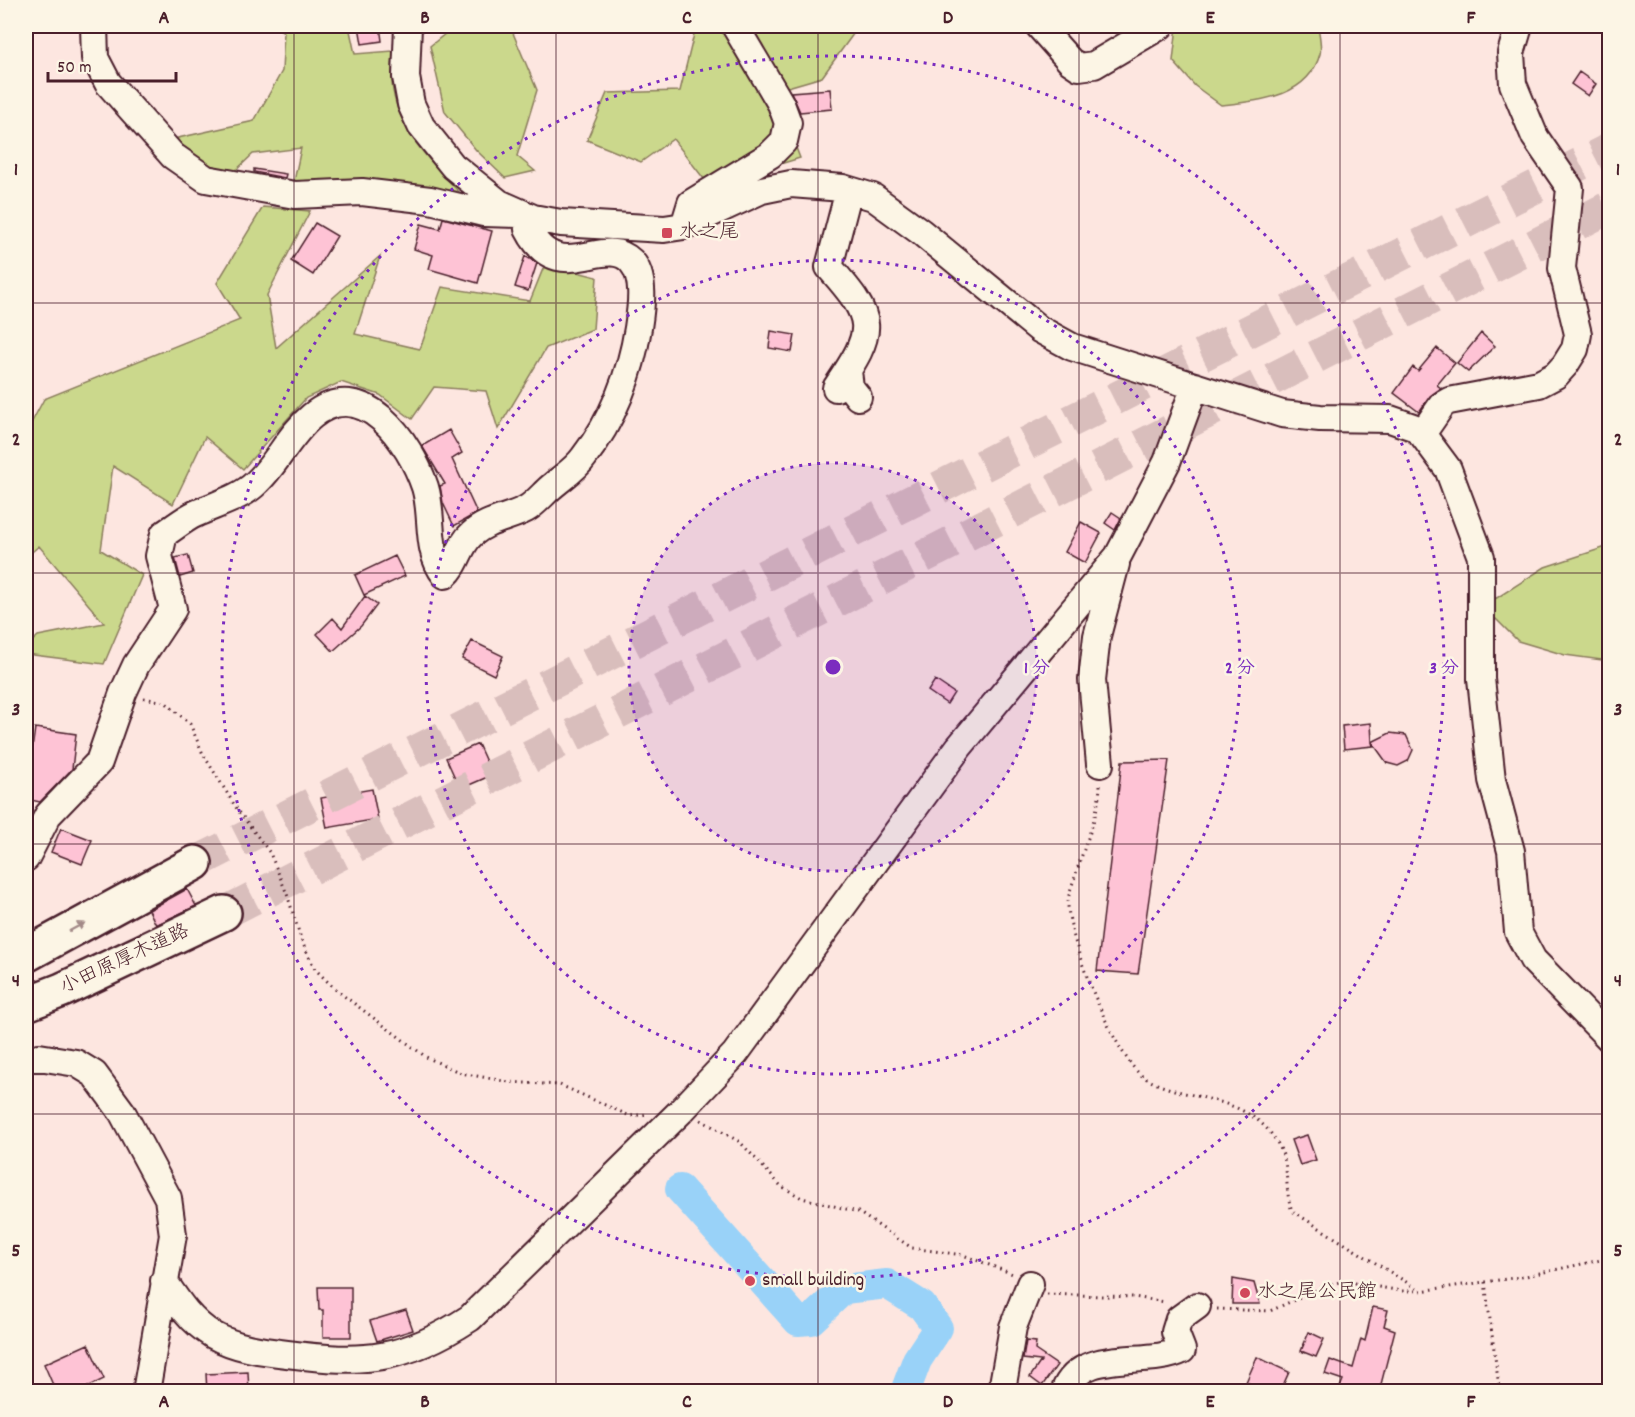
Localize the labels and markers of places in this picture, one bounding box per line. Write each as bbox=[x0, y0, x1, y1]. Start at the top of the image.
place label: 水之尾 bbox=[679, 219, 739, 247]
marker: 水之尾 bbox=[660, 226, 674, 240]
centre of rings bbox=[823, 657, 843, 677]
place label: small building bbox=[762, 1267, 864, 1295]
marker: small building bbox=[743, 1274, 757, 1288]
place label: 水之尾公民館 bbox=[1257, 1279, 1377, 1307]
marker: 水之尾公民館 bbox=[1238, 1286, 1252, 1300]

